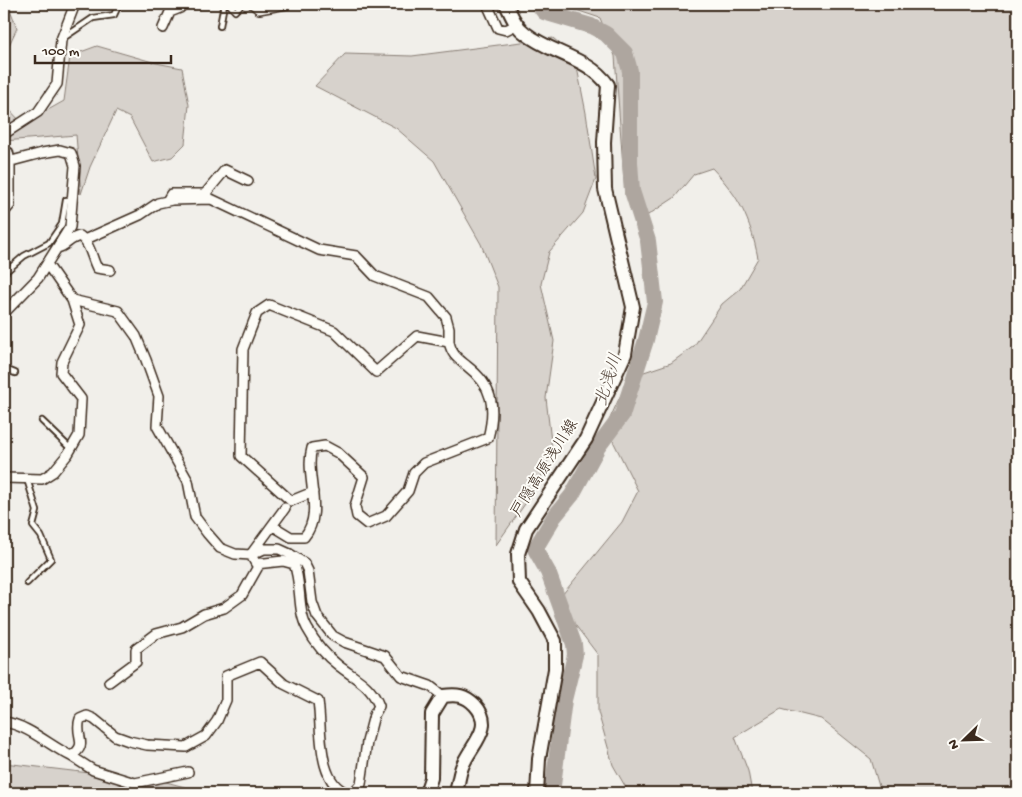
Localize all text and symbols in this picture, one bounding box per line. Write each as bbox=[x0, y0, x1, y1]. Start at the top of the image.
scale bar bbox=[35, 32, 171, 64]
text: 100 m bbox=[41, 43, 80, 61]
water label: 北浅川 bbox=[591, 351, 628, 409]
street label: 戸隠高原浅川線 bbox=[507, 415, 584, 522]
north arrow bbox=[940, 714, 990, 764]
text: N bbox=[945, 737, 964, 752]

